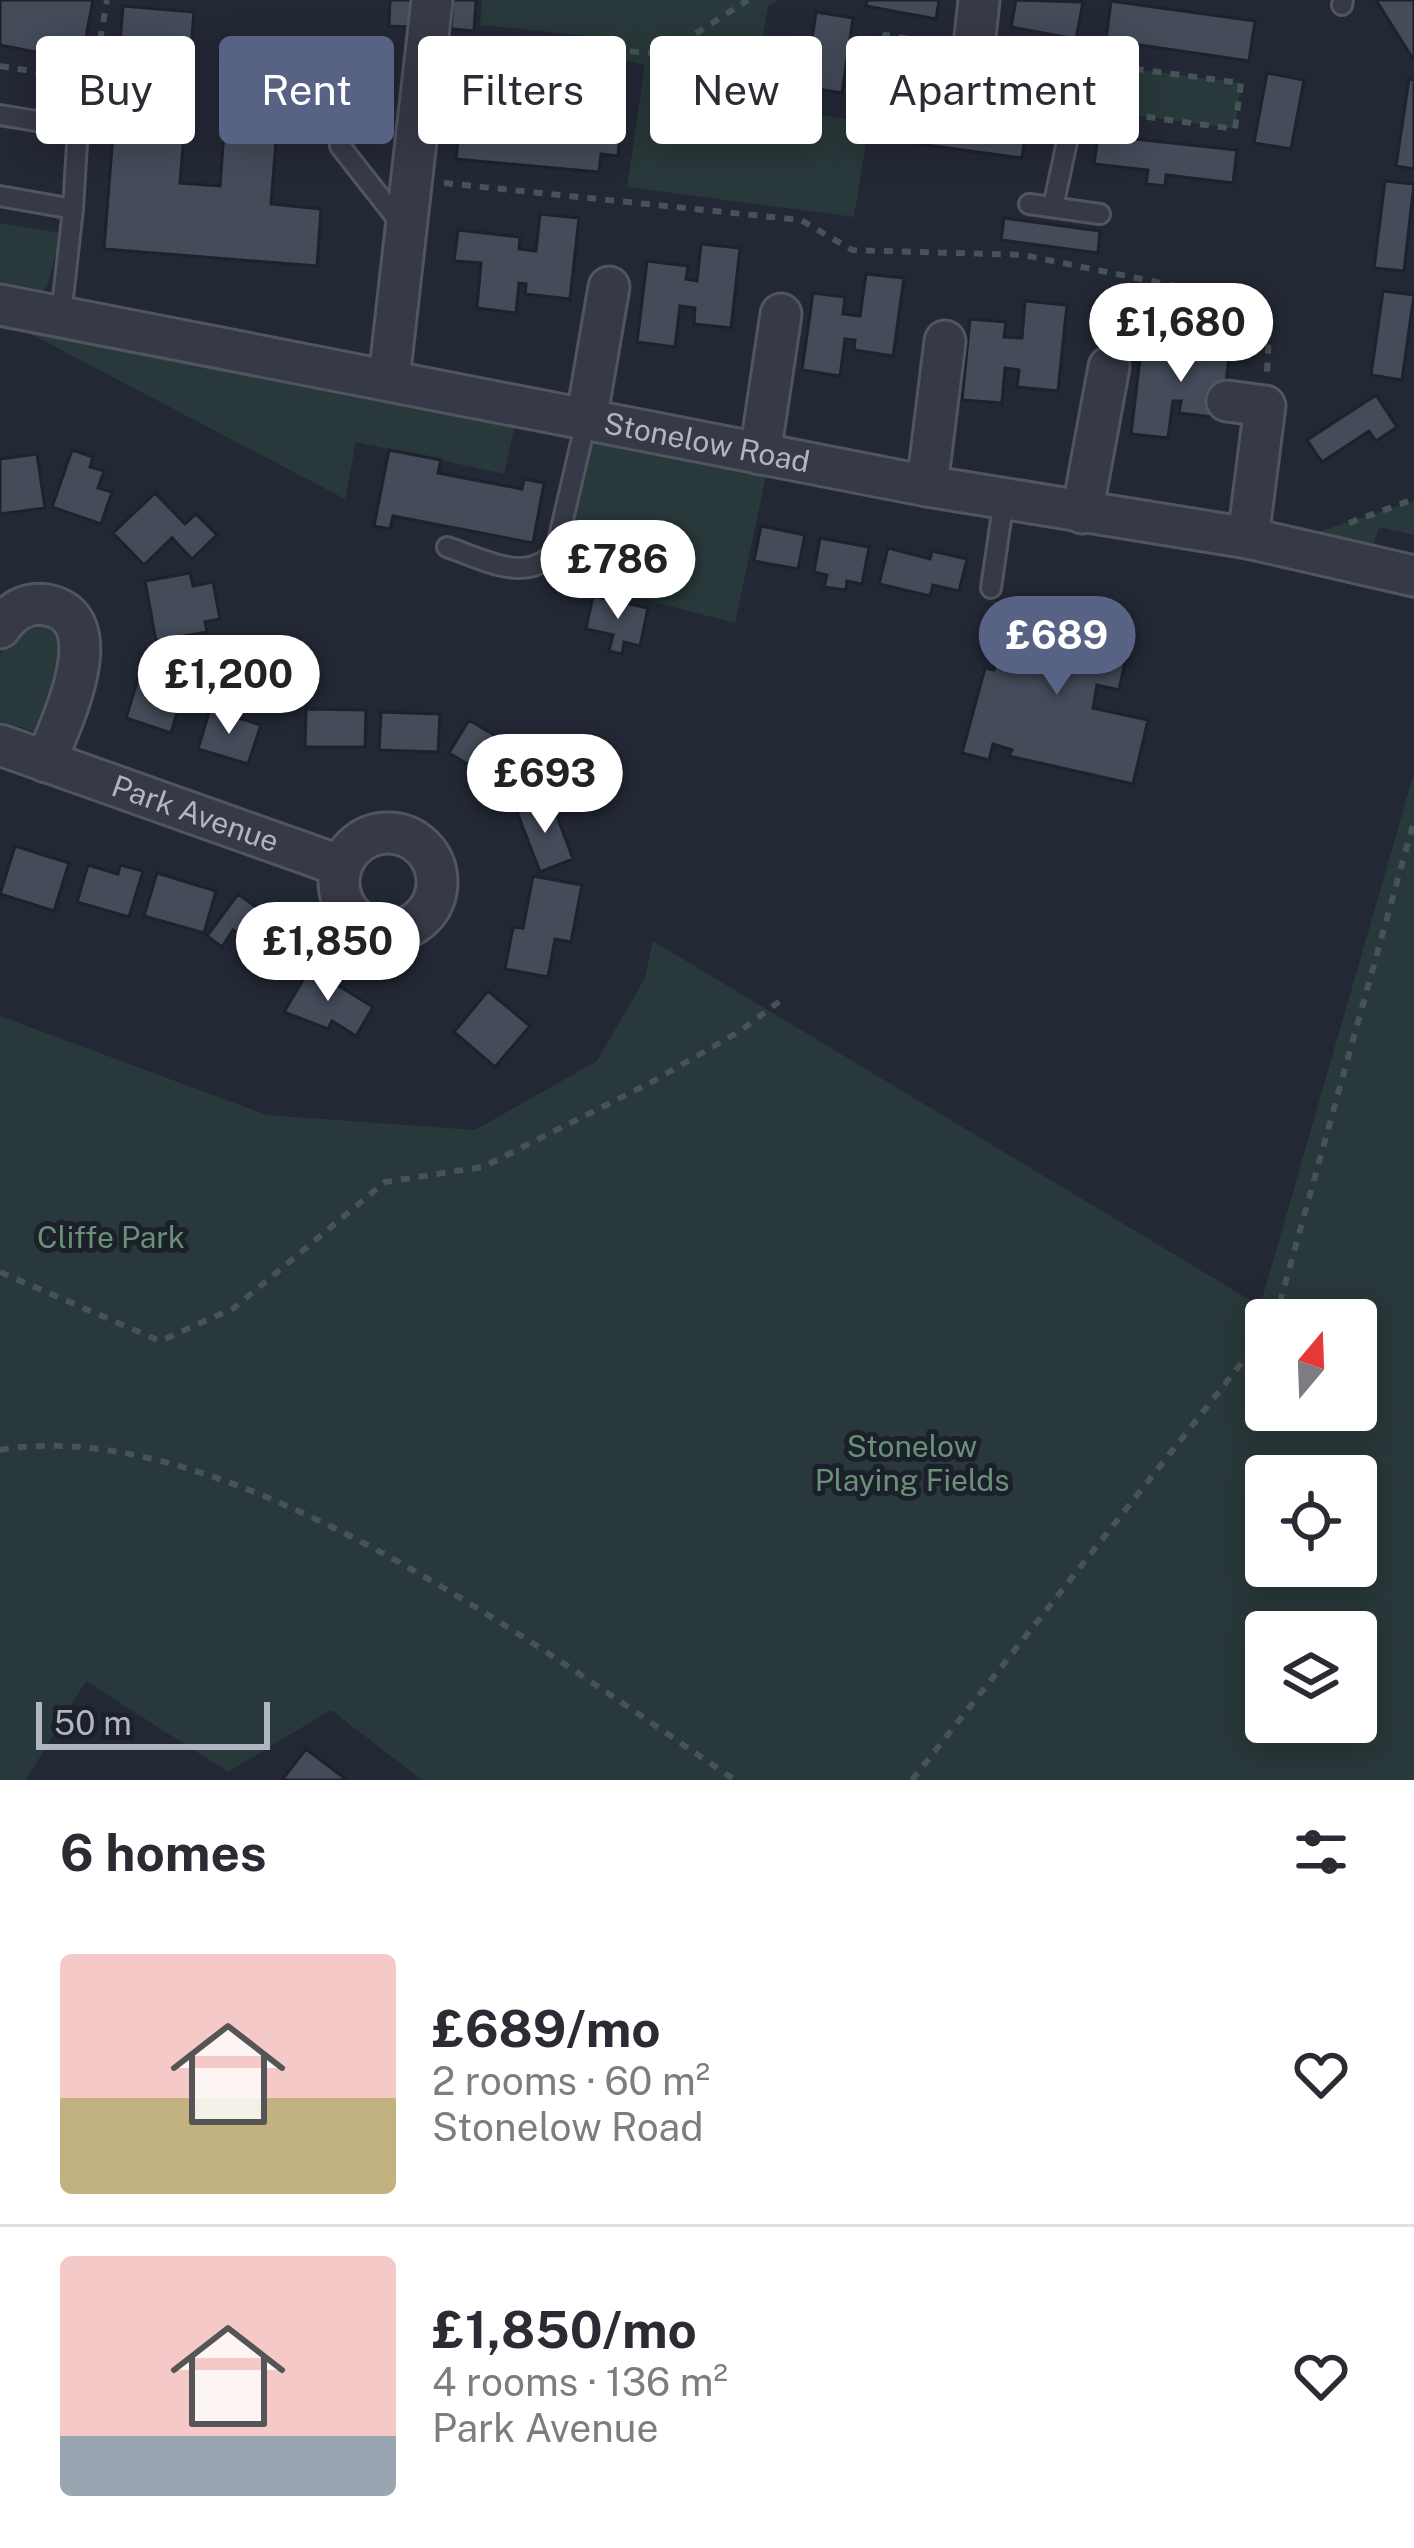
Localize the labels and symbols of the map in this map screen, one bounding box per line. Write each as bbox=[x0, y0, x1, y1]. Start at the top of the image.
pin: £1,680 bbox=[1083, 283, 1279, 385]
street label: Stonelow Road bbox=[601, 404, 813, 480]
pin: £786 bbox=[547, 520, 689, 622]
pin: £689 bbox=[986, 596, 1128, 698]
pin: £1,200 bbox=[131, 635, 327, 737]
pin: £693 bbox=[474, 734, 616, 836]
street label: Park Avenue bbox=[107, 767, 284, 859]
pin: £1,850 bbox=[230, 902, 426, 1004]
park label: Cliffe Park bbox=[37, 1219, 185, 1255]
north arrow bbox=[1245, 1299, 1377, 1431]
park label: Stonelow Playing Fields bbox=[815, 1428, 1009, 1498]
scale bar bbox=[36, 1696, 270, 1749]

